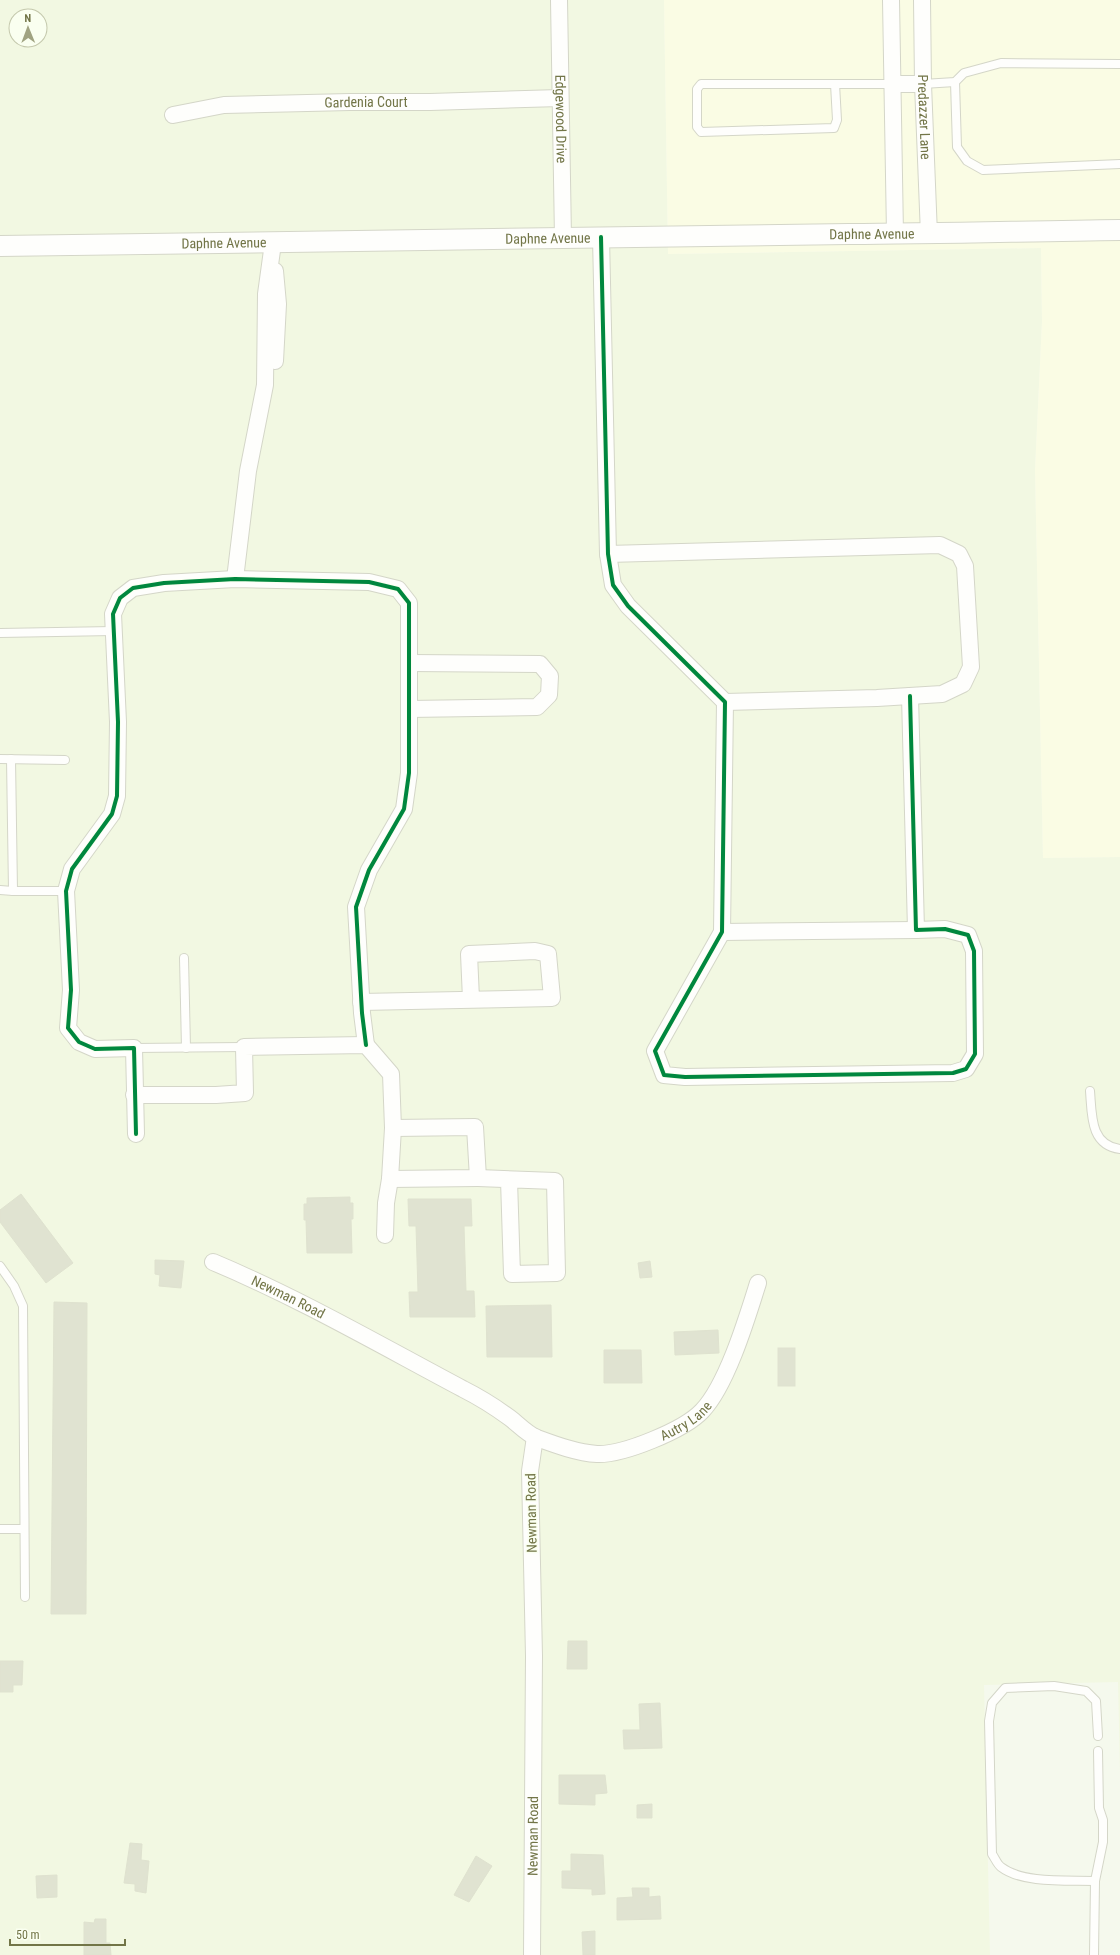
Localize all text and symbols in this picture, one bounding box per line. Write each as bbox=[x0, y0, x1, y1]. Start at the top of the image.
north arrow bbox=[8, 8, 48, 48]
text: N bbox=[24, 12, 32, 25]
street label: Predazzer Lane bbox=[915, 74, 934, 160]
street label: Edgewood Drive bbox=[552, 75, 570, 164]
street label: Gardenia Court bbox=[324, 94, 408, 111]
street label: Daphne Avenue bbox=[829, 226, 915, 242]
street label: Daphne Avenue bbox=[505, 230, 591, 247]
street label: Daphne Avenue bbox=[181, 234, 267, 251]
street label: Newman Road bbox=[249, 1272, 328, 1322]
street label: Autry Lane bbox=[658, 1398, 715, 1444]
street label: Newman Road bbox=[522, 1473, 540, 1553]
street label: Newman Road bbox=[525, 1796, 541, 1876]
scale bar bbox=[10, 1921, 125, 1947]
text: 50 m bbox=[16, 1928, 40, 1942]

